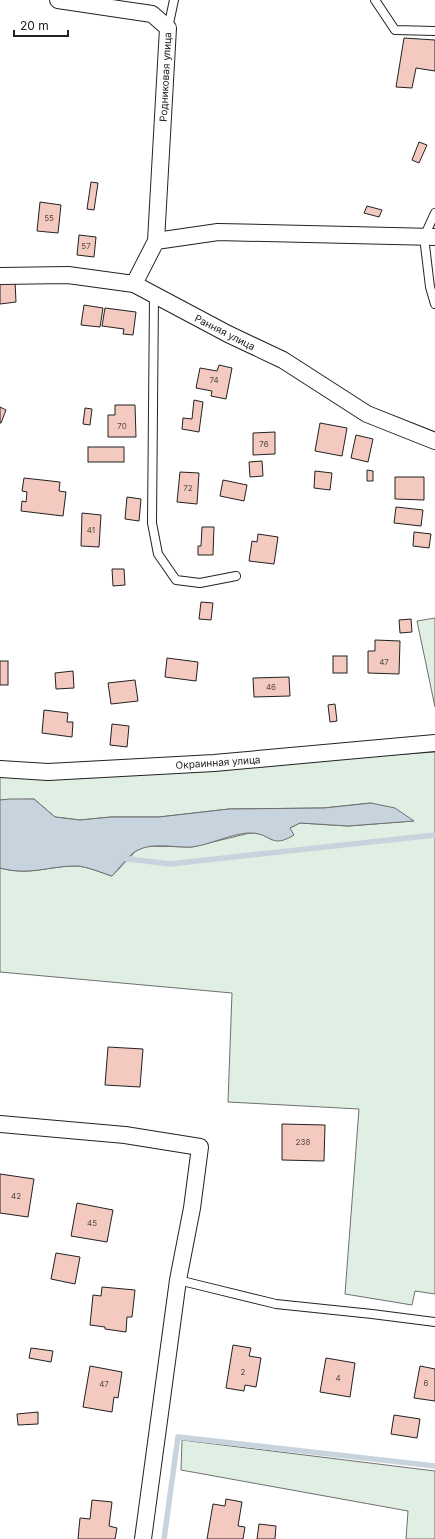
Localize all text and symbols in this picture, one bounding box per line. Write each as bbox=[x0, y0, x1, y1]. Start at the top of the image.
scale bar bbox=[14, 12, 68, 38]
text: 20 m bbox=[20, 18, 49, 33]
street label: Родниковая улица bbox=[157, 32, 173, 122]
house number: 55 bbox=[44, 213, 54, 223]
house number: 57 bbox=[81, 241, 91, 251]
street label: Ранняя улица bbox=[193, 312, 257, 352]
house number: 74 bbox=[209, 375, 219, 385]
house number: 70 bbox=[117, 421, 127, 431]
house number: 76 bbox=[259, 439, 269, 449]
house number: 72 bbox=[183, 483, 193, 493]
house number: 41 bbox=[87, 525, 95, 535]
house number: 47 bbox=[379, 657, 389, 667]
house number: 46 bbox=[266, 682, 276, 692]
street label: Окраинная улица bbox=[175, 753, 261, 771]
house number: 238 bbox=[296, 1137, 310, 1147]
house number: 42 bbox=[11, 1191, 21, 1201]
house number: 45 bbox=[87, 1218, 97, 1228]
house number: 2 bbox=[241, 1367, 246, 1377]
house number: 4 bbox=[335, 1373, 341, 1383]
house number: 6 bbox=[424, 1378, 429, 1388]
house number: 47 bbox=[99, 1379, 109, 1389]

